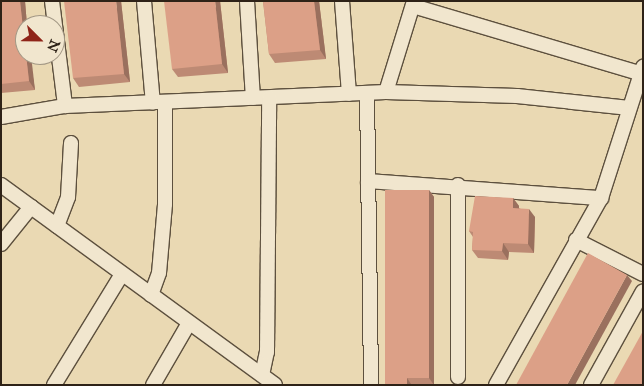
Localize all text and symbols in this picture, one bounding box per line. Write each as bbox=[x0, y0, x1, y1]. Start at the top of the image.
north arrow bbox=[15, 15, 65, 65]
text: N bbox=[43, 37, 63, 54]

